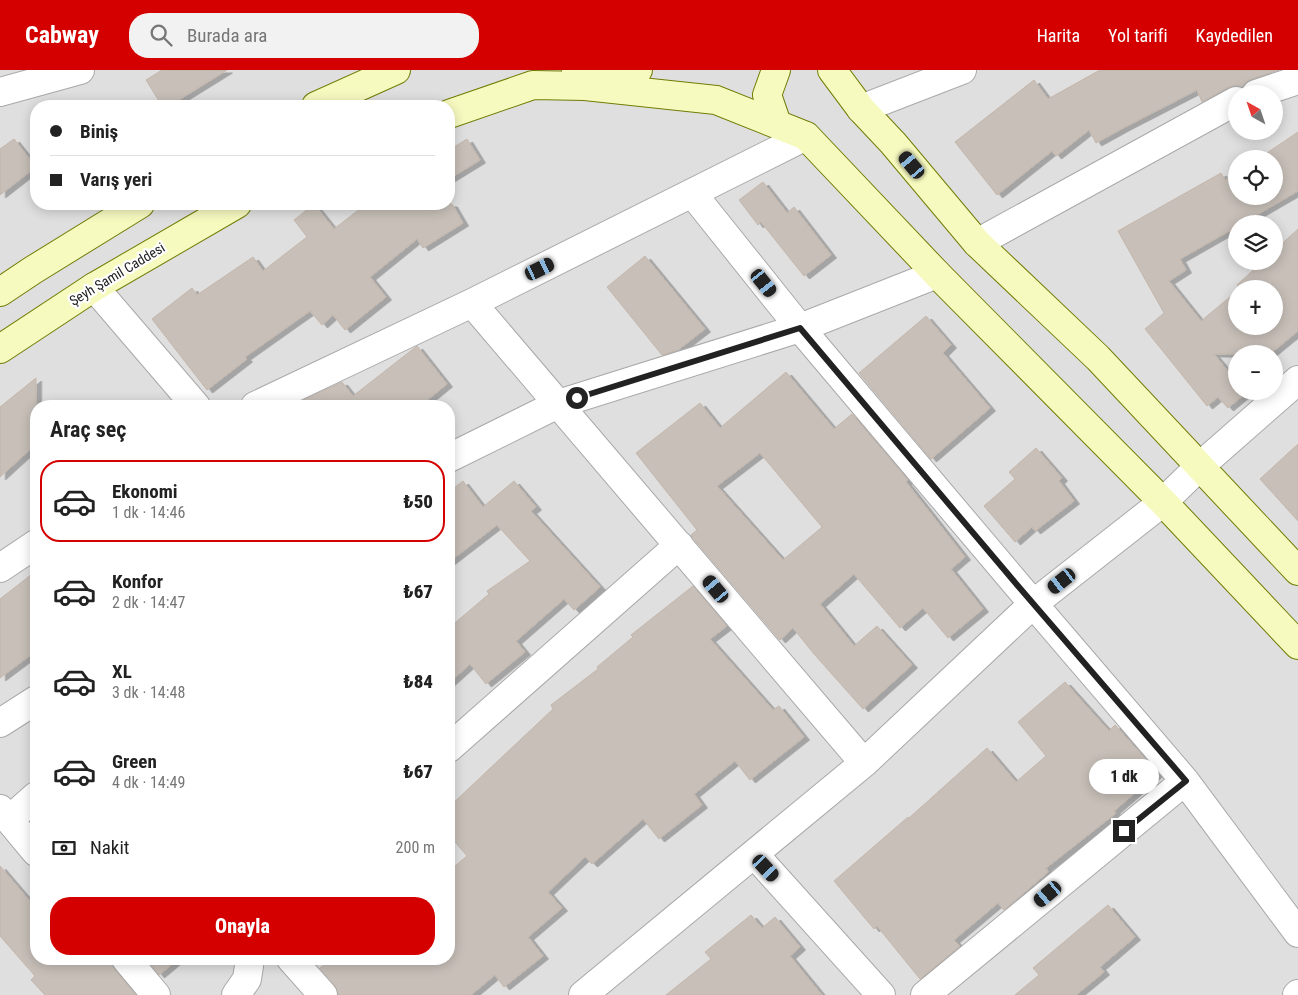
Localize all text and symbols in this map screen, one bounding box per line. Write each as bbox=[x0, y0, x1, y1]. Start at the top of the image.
search box bbox=[129, 13, 479, 58]
text: Cabway bbox=[25, 21, 99, 49]
icon: search bbox=[147, 21, 175, 49]
text: Burada ara bbox=[187, 24, 267, 47]
text: Harita bbox=[1037, 25, 1080, 46]
text: Yol tarifi bbox=[1108, 25, 1168, 46]
text: Kaydedilen bbox=[1196, 25, 1273, 46]
north arrow bbox=[1228, 85, 1282, 140]
map controls bbox=[1228, 85, 1283, 400]
text: Biniş bbox=[80, 120, 118, 143]
car bbox=[896, 149, 927, 181]
button: locate bbox=[1228, 150, 1283, 205]
text: Varış yeri bbox=[80, 168, 152, 191]
button: layers bbox=[1228, 215, 1283, 270]
street label: Şeyh Şamil Caddesi bbox=[66, 239, 168, 309]
car bbox=[523, 256, 556, 282]
car bbox=[748, 267, 779, 299]
button: + bbox=[1228, 280, 1283, 335]
button: − bbox=[1228, 345, 1283, 400]
route start bbox=[566, 387, 588, 409]
text: Araç seç bbox=[50, 417, 126, 442]
icon: car bbox=[52, 479, 97, 524]
text: Ekonomi bbox=[112, 480, 178, 503]
text: ₺50 bbox=[403, 490, 433, 513]
text: 1 dk · 14:46 bbox=[112, 503, 185, 522]
car bbox=[1045, 566, 1078, 596]
icon: car bbox=[52, 569, 97, 614]
text: Konfor bbox=[112, 570, 163, 593]
car bbox=[700, 573, 731, 605]
text: ₺67 bbox=[403, 580, 433, 603]
text: 2 dk · 14:47 bbox=[112, 593, 185, 612]
icon: car bbox=[52, 659, 97, 704]
text: XL bbox=[112, 660, 132, 683]
text: ₺84 bbox=[403, 670, 433, 693]
text: 3 dk · 14:48 bbox=[112, 683, 185, 702]
icon: car bbox=[52, 749, 97, 794]
text: Green bbox=[112, 750, 157, 773]
callout: 1 dk bbox=[1089, 758, 1159, 794]
text: ₺67 bbox=[403, 760, 433, 783]
text: 1 dk bbox=[1110, 767, 1138, 786]
text: 4 dk · 14:49 bbox=[112, 773, 185, 792]
route end bbox=[1113, 820, 1135, 842]
icon: cash bbox=[50, 834, 78, 862]
text: Nakit bbox=[90, 836, 129, 859]
text: 200 m bbox=[396, 838, 435, 857]
car bbox=[750, 852, 781, 884]
car bbox=[1031, 879, 1064, 909]
button: Onayla bbox=[50, 897, 435, 955]

